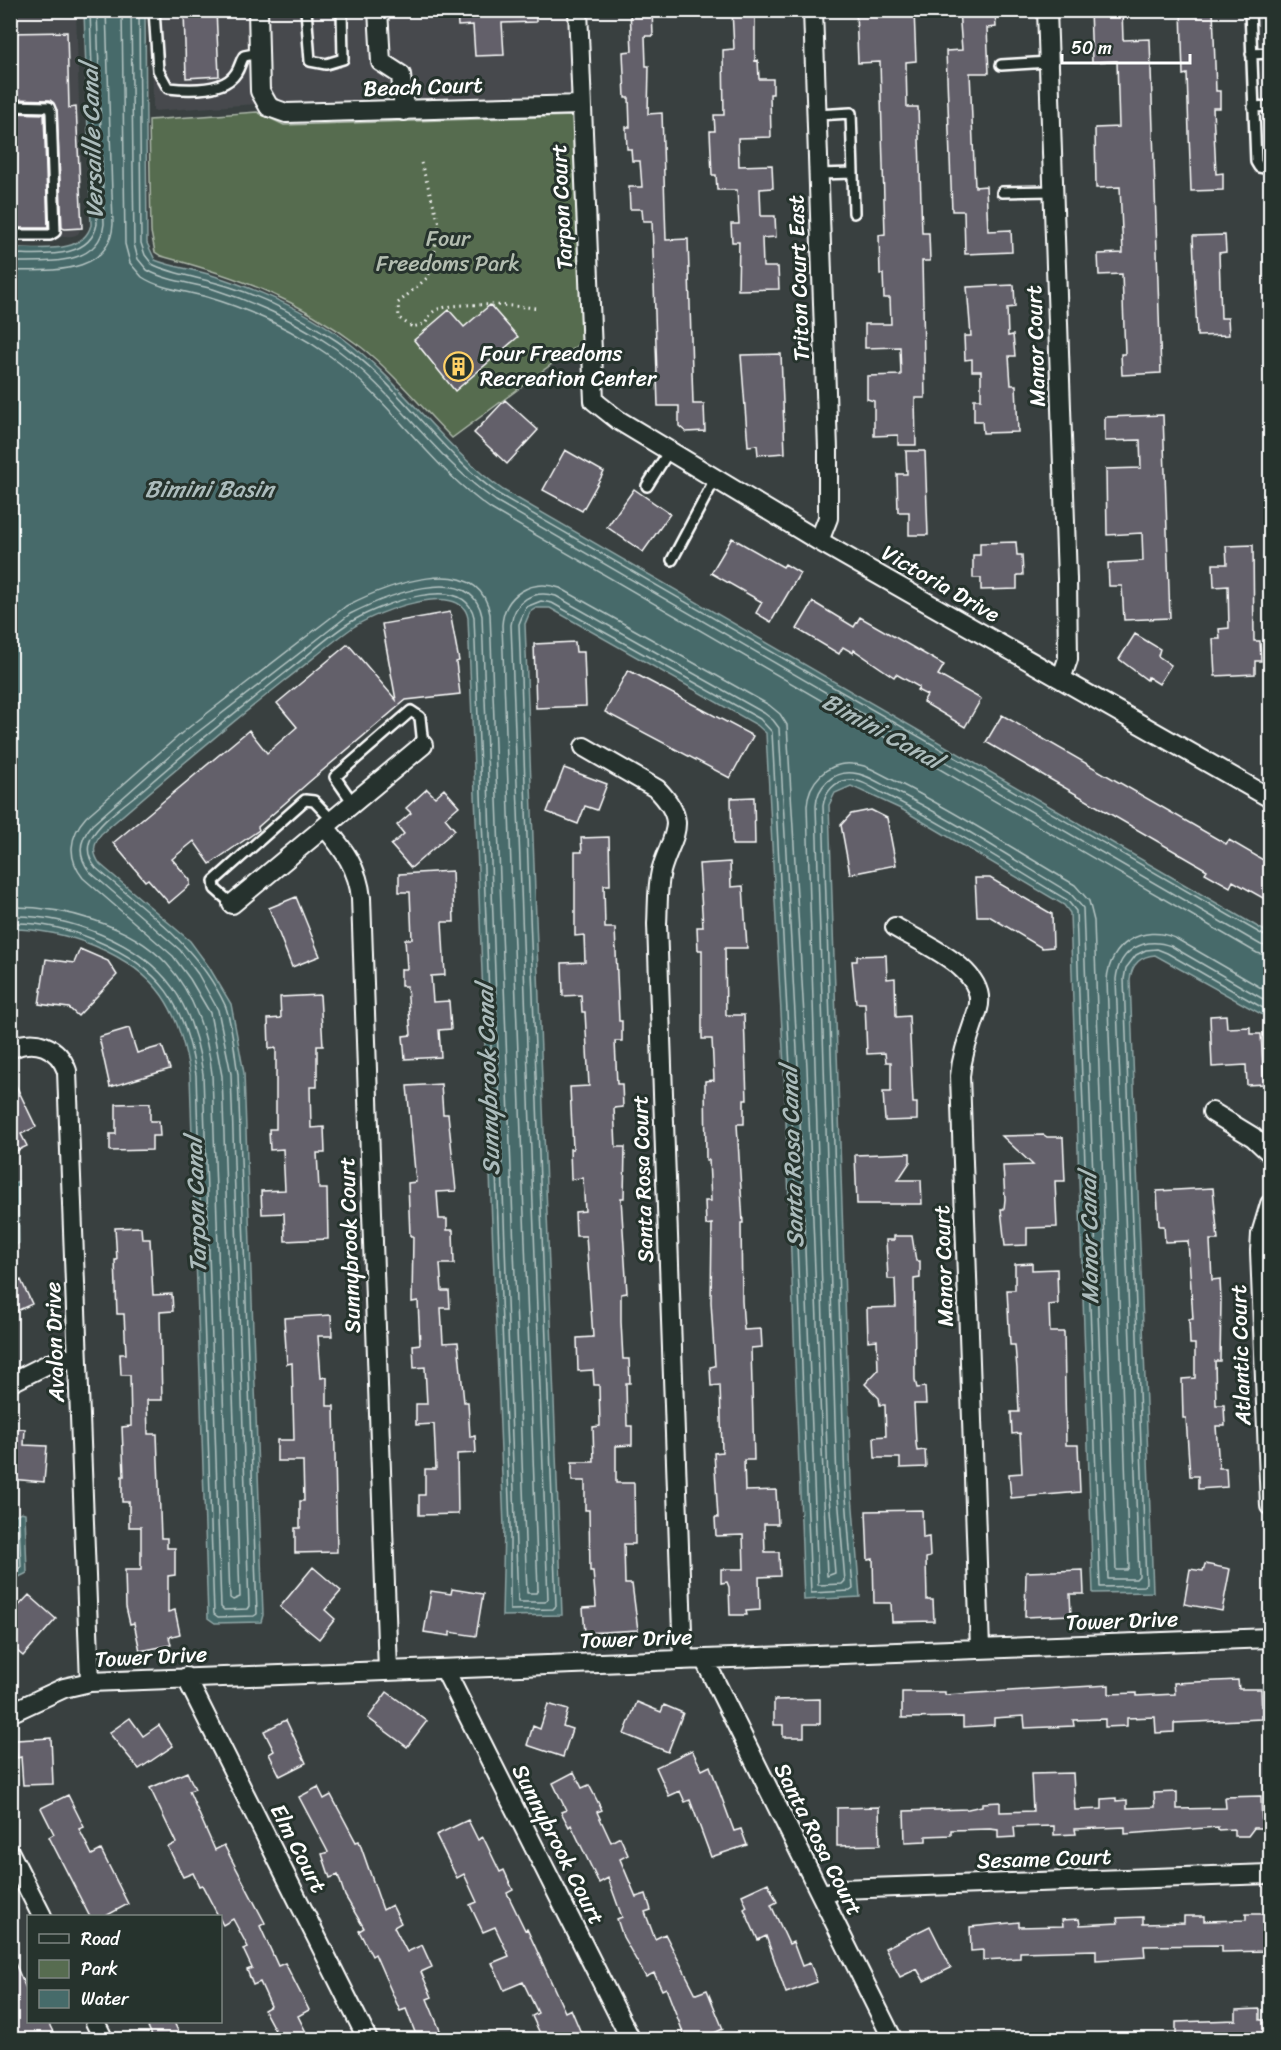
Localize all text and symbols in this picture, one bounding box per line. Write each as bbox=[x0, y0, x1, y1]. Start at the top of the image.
scale bar bbox=[1062, 27, 1190, 65]
text: 50 m bbox=[1071, 32, 1112, 64]
water label: Versaille Canal bbox=[68, 57, 116, 219]
street label: Beach Court bbox=[363, 65, 484, 108]
street label: Tarpon Court bbox=[539, 143, 584, 271]
street label: Triton Court East bbox=[776, 194, 821, 362]
park label: Four Freedoms Park bbox=[376, 219, 520, 283]
street label: Manor Court bbox=[1014, 284, 1057, 408]
place label: Four Freedoms Recreation Center bbox=[480, 334, 658, 398]
building icon: Four Freedoms Recreation Center bbox=[443, 350, 475, 382]
water label: Bimini Basin bbox=[144, 468, 277, 510]
street label: Victoria Drive bbox=[874, 534, 1008, 633]
water label: Bimini Canal bbox=[814, 681, 954, 784]
water label: Sunnybrook Canal bbox=[463, 979, 512, 1176]
water label: Santa Rosa Canal bbox=[768, 1060, 816, 1248]
street label: Santa Rosa Court bbox=[620, 1094, 665, 1264]
water label: Tarpon Canal bbox=[172, 1131, 219, 1274]
street label: Sunnybrook Court bbox=[327, 1156, 372, 1334]
water label: Manor Canal bbox=[1067, 1167, 1111, 1304]
street label: Manor Court bbox=[922, 1204, 965, 1328]
street label: Avalon Drive bbox=[33, 1281, 76, 1404]
street label: Atlantic Court bbox=[1219, 1284, 1262, 1427]
street label: Tower Drive bbox=[1065, 1599, 1179, 1642]
street label: Tower Drive bbox=[579, 1617, 693, 1660]
street label: Tower Drive bbox=[94, 1634, 208, 1679]
street label: Santa Rosa Court bbox=[763, 1756, 874, 1923]
street label: Sunnybrook Court bbox=[501, 1757, 616, 1932]
street label: Elm Court bbox=[259, 1796, 338, 1900]
street label: Sesame Court bbox=[976, 1837, 1112, 1880]
legend bbox=[27, 1915, 222, 2023]
text: Road bbox=[81, 1923, 121, 1955]
text: Park bbox=[81, 1953, 118, 1985]
text: Water bbox=[81, 1983, 130, 2015]

